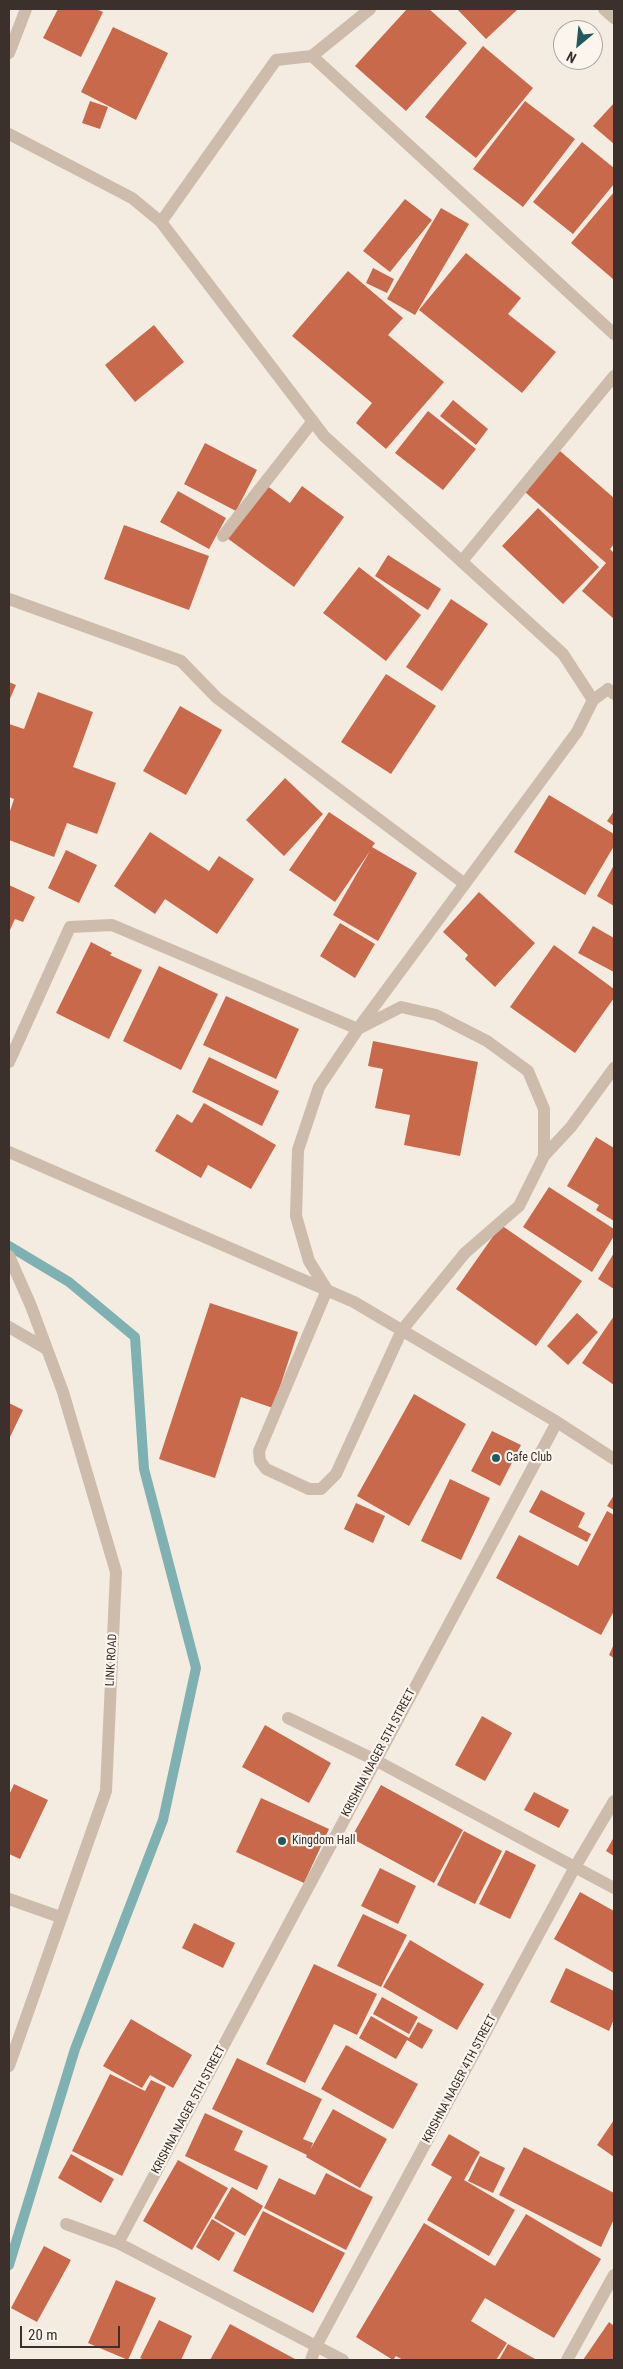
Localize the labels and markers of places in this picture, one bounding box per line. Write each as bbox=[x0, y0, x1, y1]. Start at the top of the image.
place label: Cafe Club bbox=[506, 1451, 552, 1465]
marker: Cafe Club bbox=[490, 1452, 502, 1464]
place label: Kingdom Hall bbox=[292, 1834, 355, 1848]
marker: Kingdom Hall bbox=[276, 1835, 288, 1847]

